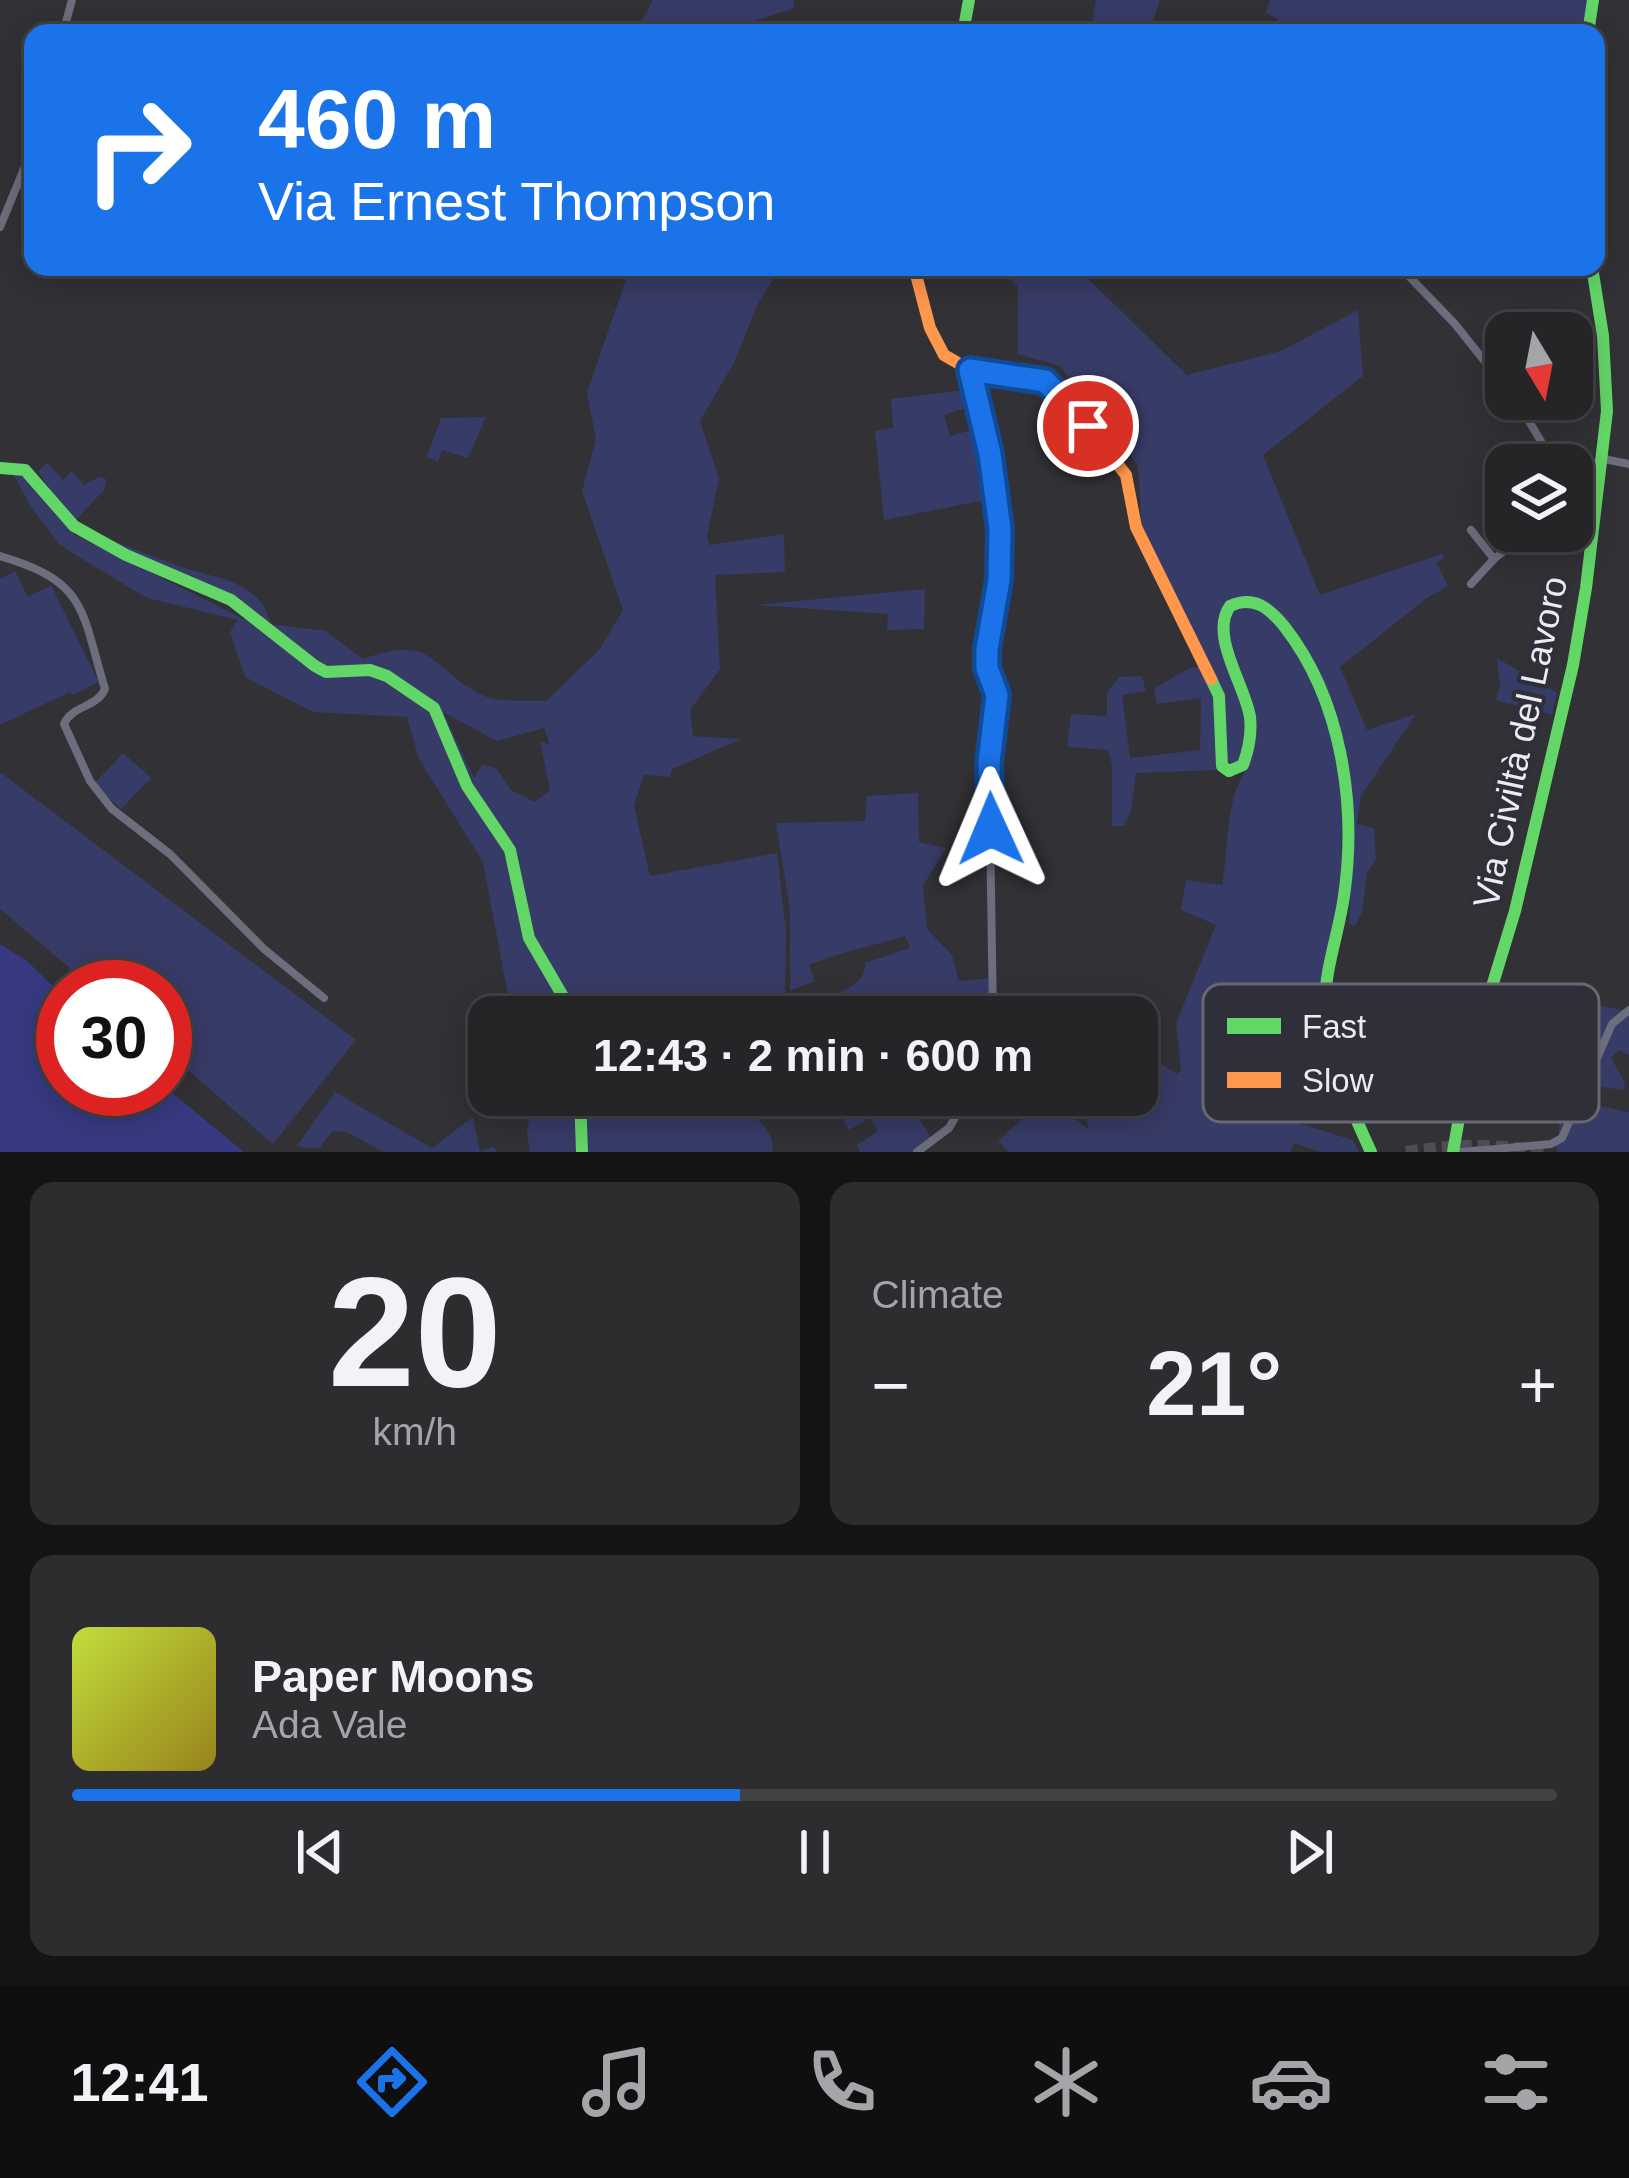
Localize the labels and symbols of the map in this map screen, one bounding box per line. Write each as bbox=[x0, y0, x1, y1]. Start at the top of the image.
north arrow bbox=[1485, 312, 1593, 420]
pin bbox=[1037, 375, 1139, 477]
street label: Via Civiltà del Lavoro bbox=[1465, 573, 1575, 911]
position arrow bbox=[928, 766, 1054, 892]
speed limit sign: 30 bbox=[36, 960, 192, 1116]
legend bbox=[1203, 984, 1599, 1122]
text: Fast bbox=[1302, 1008, 1366, 1045]
text: Slow bbox=[1302, 1062, 1374, 1099]

